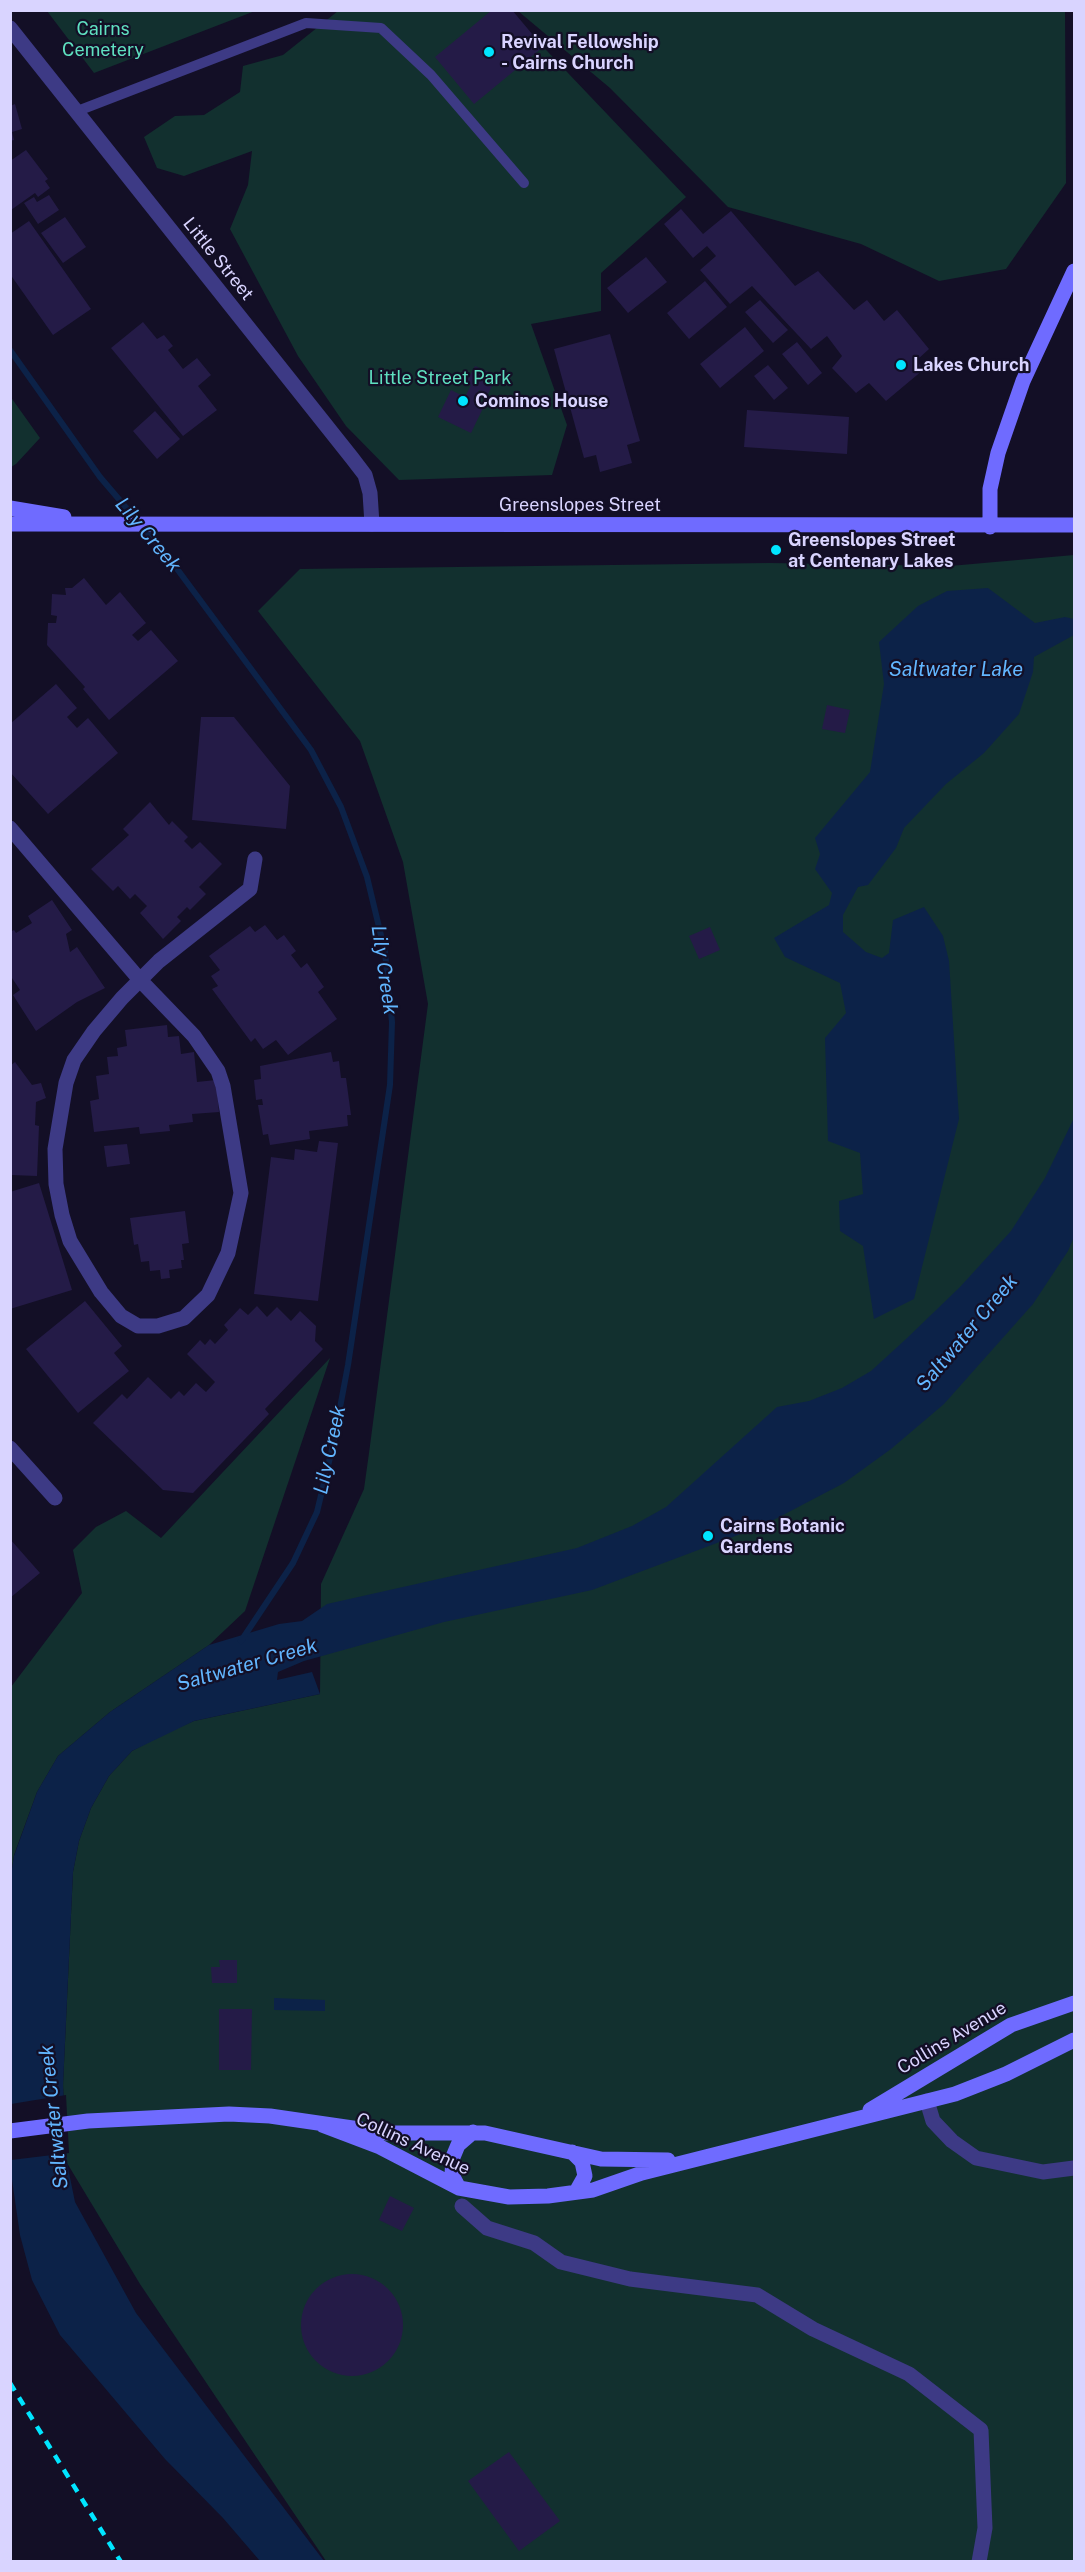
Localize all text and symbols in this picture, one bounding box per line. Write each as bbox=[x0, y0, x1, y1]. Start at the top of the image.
park label: Cairns Cemetery bbox=[62, 18, 144, 60]
place label: Revival Fellowship - Cairns Church bbox=[501, 31, 659, 74]
marker: Revival Fellowship - Cairns Church bbox=[482, 45, 496, 59]
street label: Little Street bbox=[178, 213, 258, 305]
place label: Lakes Church bbox=[913, 354, 1029, 376]
marker: Lakes Church bbox=[894, 358, 908, 372]
park label: Little Street Park bbox=[369, 367, 511, 389]
place label: Cominos House bbox=[475, 390, 608, 412]
marker: Cominos House bbox=[456, 394, 470, 408]
water label: Lily Creek bbox=[110, 493, 186, 577]
street label: Greenslopes Street bbox=[499, 494, 661, 516]
place label: Greenslopes Street at Centenary Lakes bbox=[788, 529, 955, 572]
marker: Greenslopes Street at Centenary Lakes bbox=[769, 543, 783, 557]
water label: Saltwater Lake bbox=[889, 658, 1023, 682]
water label: Lily Creek bbox=[366, 924, 402, 1016]
water label: Saltwater Creek bbox=[911, 1270, 1023, 1396]
water label: Lily Creek bbox=[309, 1403, 351, 1497]
place label: Cairns Botanic Gardens bbox=[720, 1515, 845, 1558]
marker: Cairns Botanic Gardens bbox=[701, 1529, 715, 1543]
water label: Saltwater Creek bbox=[174, 1633, 320, 1697]
street label: Collins Avenue bbox=[894, 1997, 1010, 2079]
water label: Saltwater Creek bbox=[34, 2044, 74, 2190]
street label: Collins Avenue bbox=[353, 2108, 473, 2180]

